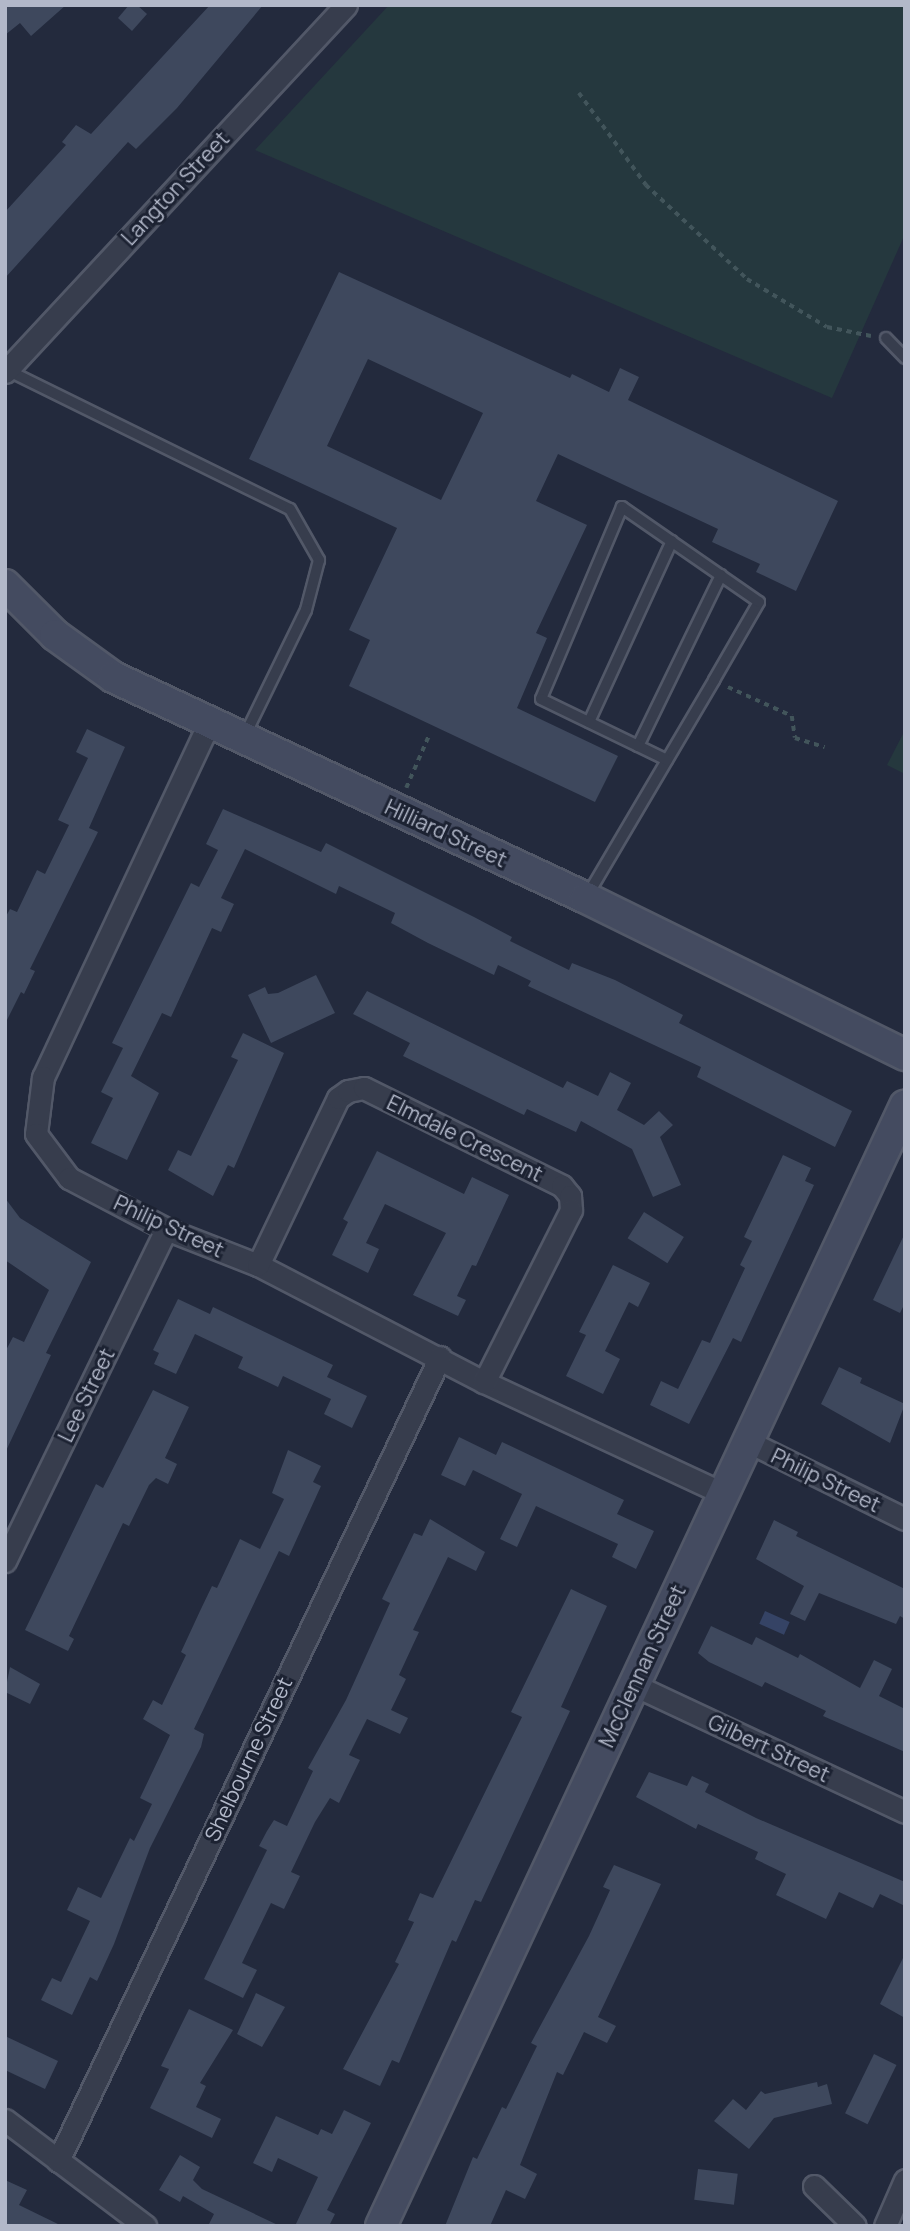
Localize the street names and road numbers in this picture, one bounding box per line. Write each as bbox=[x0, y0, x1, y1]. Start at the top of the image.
street label: Langton Street bbox=[116, 126, 234, 250]
street label: Hilliard Street bbox=[381, 794, 511, 872]
street label: Elmdale Crescent bbox=[383, 1089, 547, 1187]
street label: Philip Street bbox=[110, 1190, 228, 1262]
street label: Lee Street bbox=[53, 1344, 119, 1446]
street label: Philip Street bbox=[767, 1443, 885, 1517]
street label: McClennan Street bbox=[593, 1581, 691, 1751]
street label: Shelbourne Street bbox=[199, 1673, 297, 1845]
street label: Gilbert Street bbox=[704, 1709, 834, 1787]

